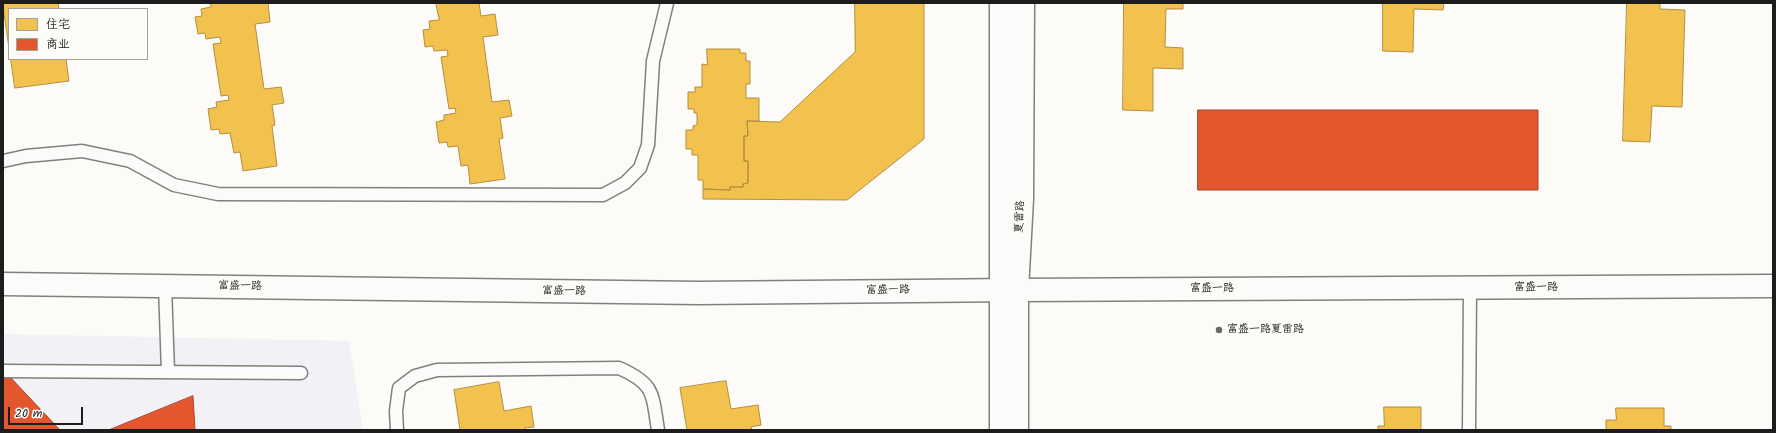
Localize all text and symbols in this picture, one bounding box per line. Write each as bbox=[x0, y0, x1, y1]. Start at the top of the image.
legend bbox=[8, 8, 148, 60]
text: 住宅 bbox=[46, 15, 70, 34]
text: 商业 bbox=[46, 35, 70, 54]
street label: 夏雷路 bbox=[1014, 200, 1028, 234]
street label: 富盛一路 bbox=[218, 280, 262, 294]
street label: 富盛一路 bbox=[1514, 281, 1558, 295]
street label: 富盛一路 bbox=[1190, 282, 1234, 296]
street label: 富盛一路 bbox=[866, 284, 910, 298]
street label: 富盛一路 bbox=[542, 285, 586, 299]
place label: 富盛一路夏雷路 bbox=[1227, 323, 1304, 337]
marker: 富盛一路夏雷路 bbox=[1214, 325, 1224, 335]
scale bar bbox=[10, 399, 85, 425]
text: 20 m bbox=[15, 404, 42, 423]

